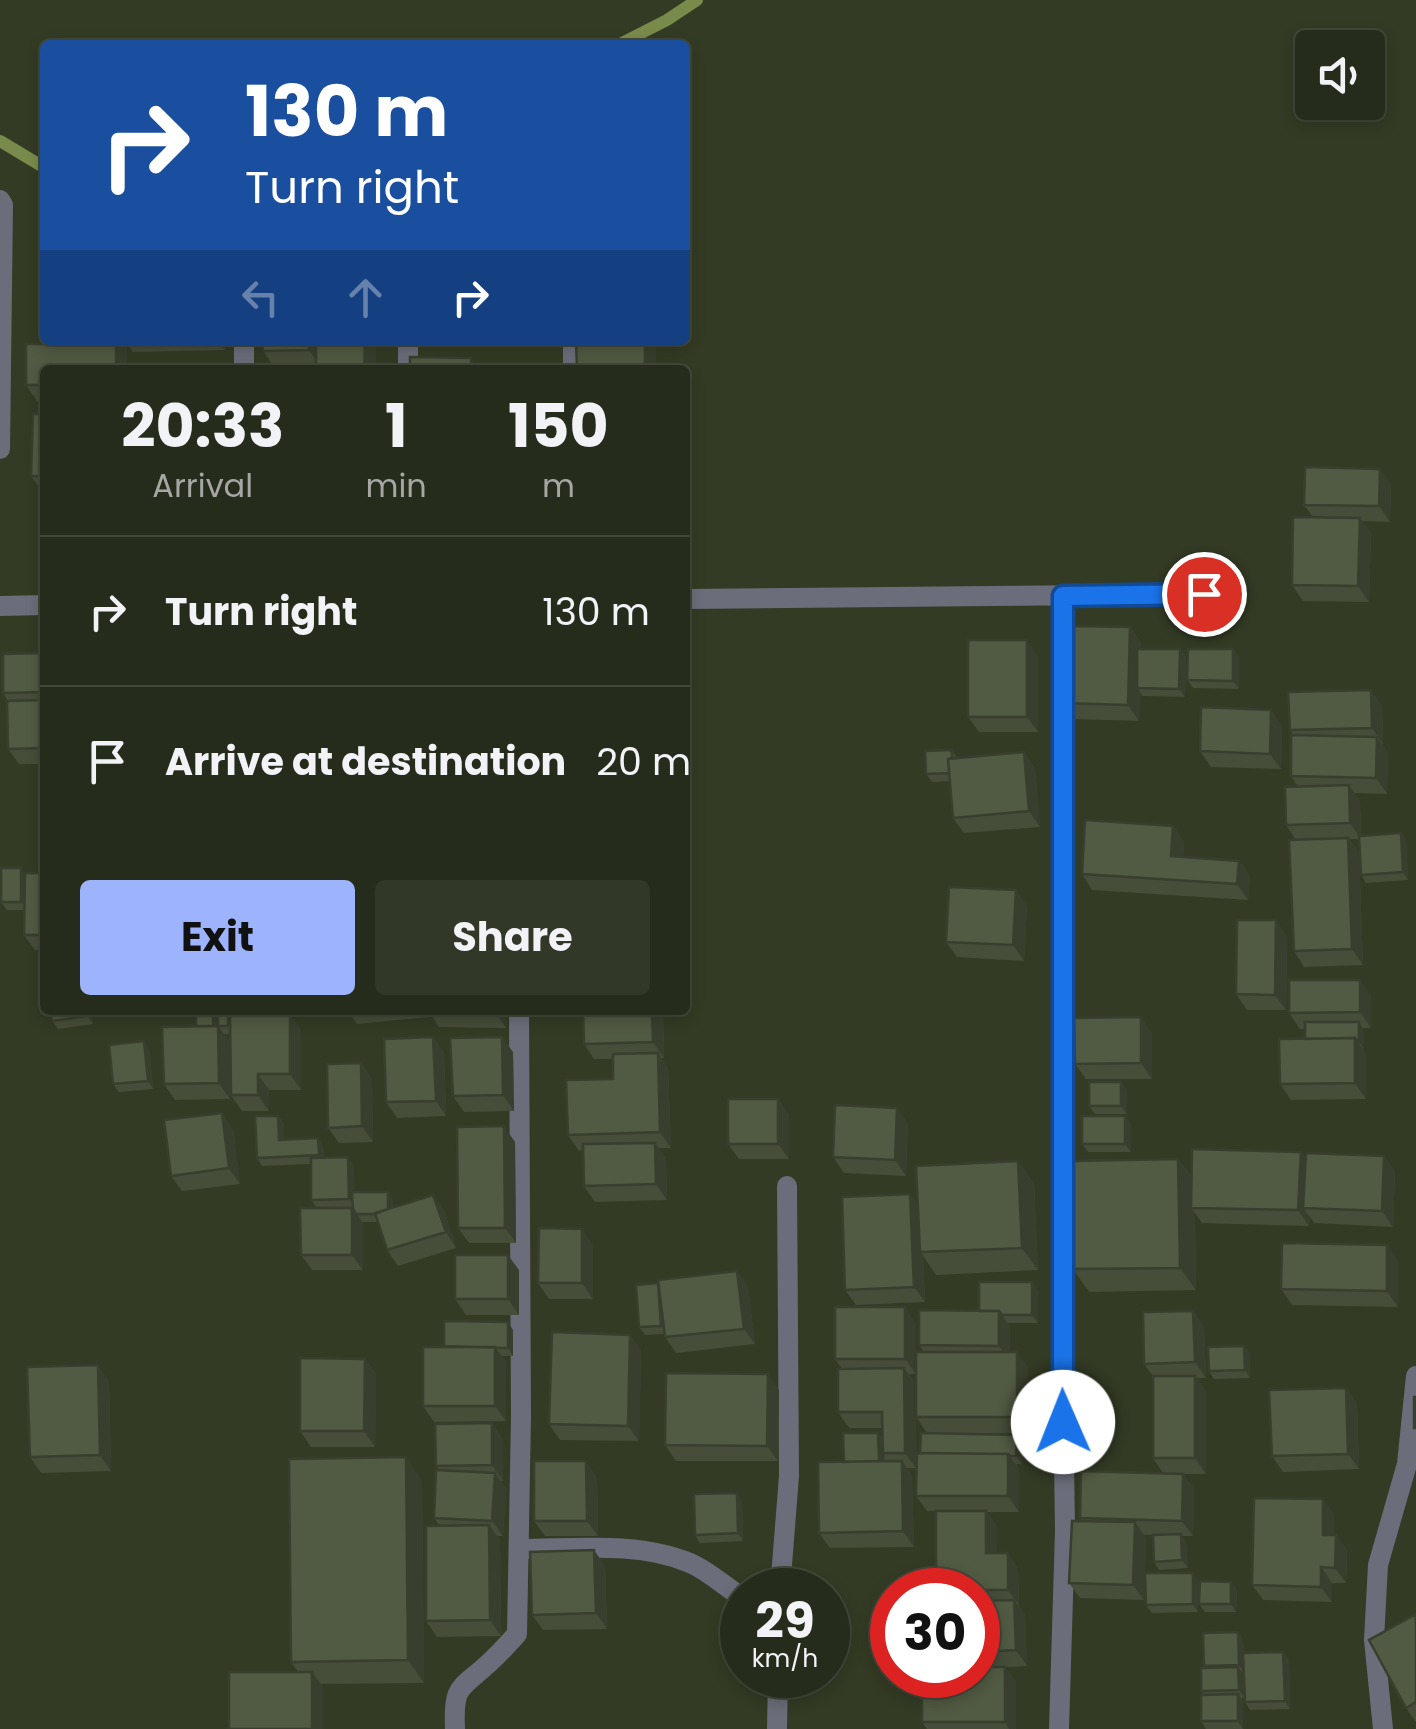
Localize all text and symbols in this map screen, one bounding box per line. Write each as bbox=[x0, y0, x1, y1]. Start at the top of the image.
map controls bbox=[1295, 30, 1385, 120]
button: sound bbox=[1295, 30, 1385, 120]
text: 130 m bbox=[245, 62, 448, 161]
icon: right bbox=[80, 80, 210, 210]
text: Turn right bbox=[245, 156, 459, 219]
icon: left bbox=[233, 270, 288, 325]
icon: ahead bbox=[338, 270, 393, 325]
icon: right bbox=[443, 270, 498, 325]
text: 20:33 bbox=[121, 384, 284, 468]
text: 1 bbox=[385, 384, 407, 468]
text: 150 bbox=[508, 384, 609, 468]
text: Arrival bbox=[152, 463, 253, 508]
text: min bbox=[366, 463, 427, 508]
text: m bbox=[542, 463, 575, 508]
pin bbox=[1162, 552, 1247, 637]
icon: arrive bbox=[1177, 567, 1232, 622]
icon: right bbox=[80, 584, 135, 639]
text: Turn right bbox=[165, 585, 357, 638]
text: 130 m bbox=[542, 585, 650, 638]
icon: arrive bbox=[80, 734, 135, 789]
text: Arrive at destination bbox=[165, 735, 566, 788]
text: 20 m bbox=[596, 735, 691, 788]
button: Exit bbox=[80, 880, 355, 995]
button: Share bbox=[375, 880, 650, 995]
position arrow bbox=[1011, 1370, 1115, 1474]
speed limit sign: 30 bbox=[870, 1568, 1000, 1698]
text: 29 bbox=[755, 1585, 815, 1656]
text: km/h bbox=[752, 1641, 818, 1676]

